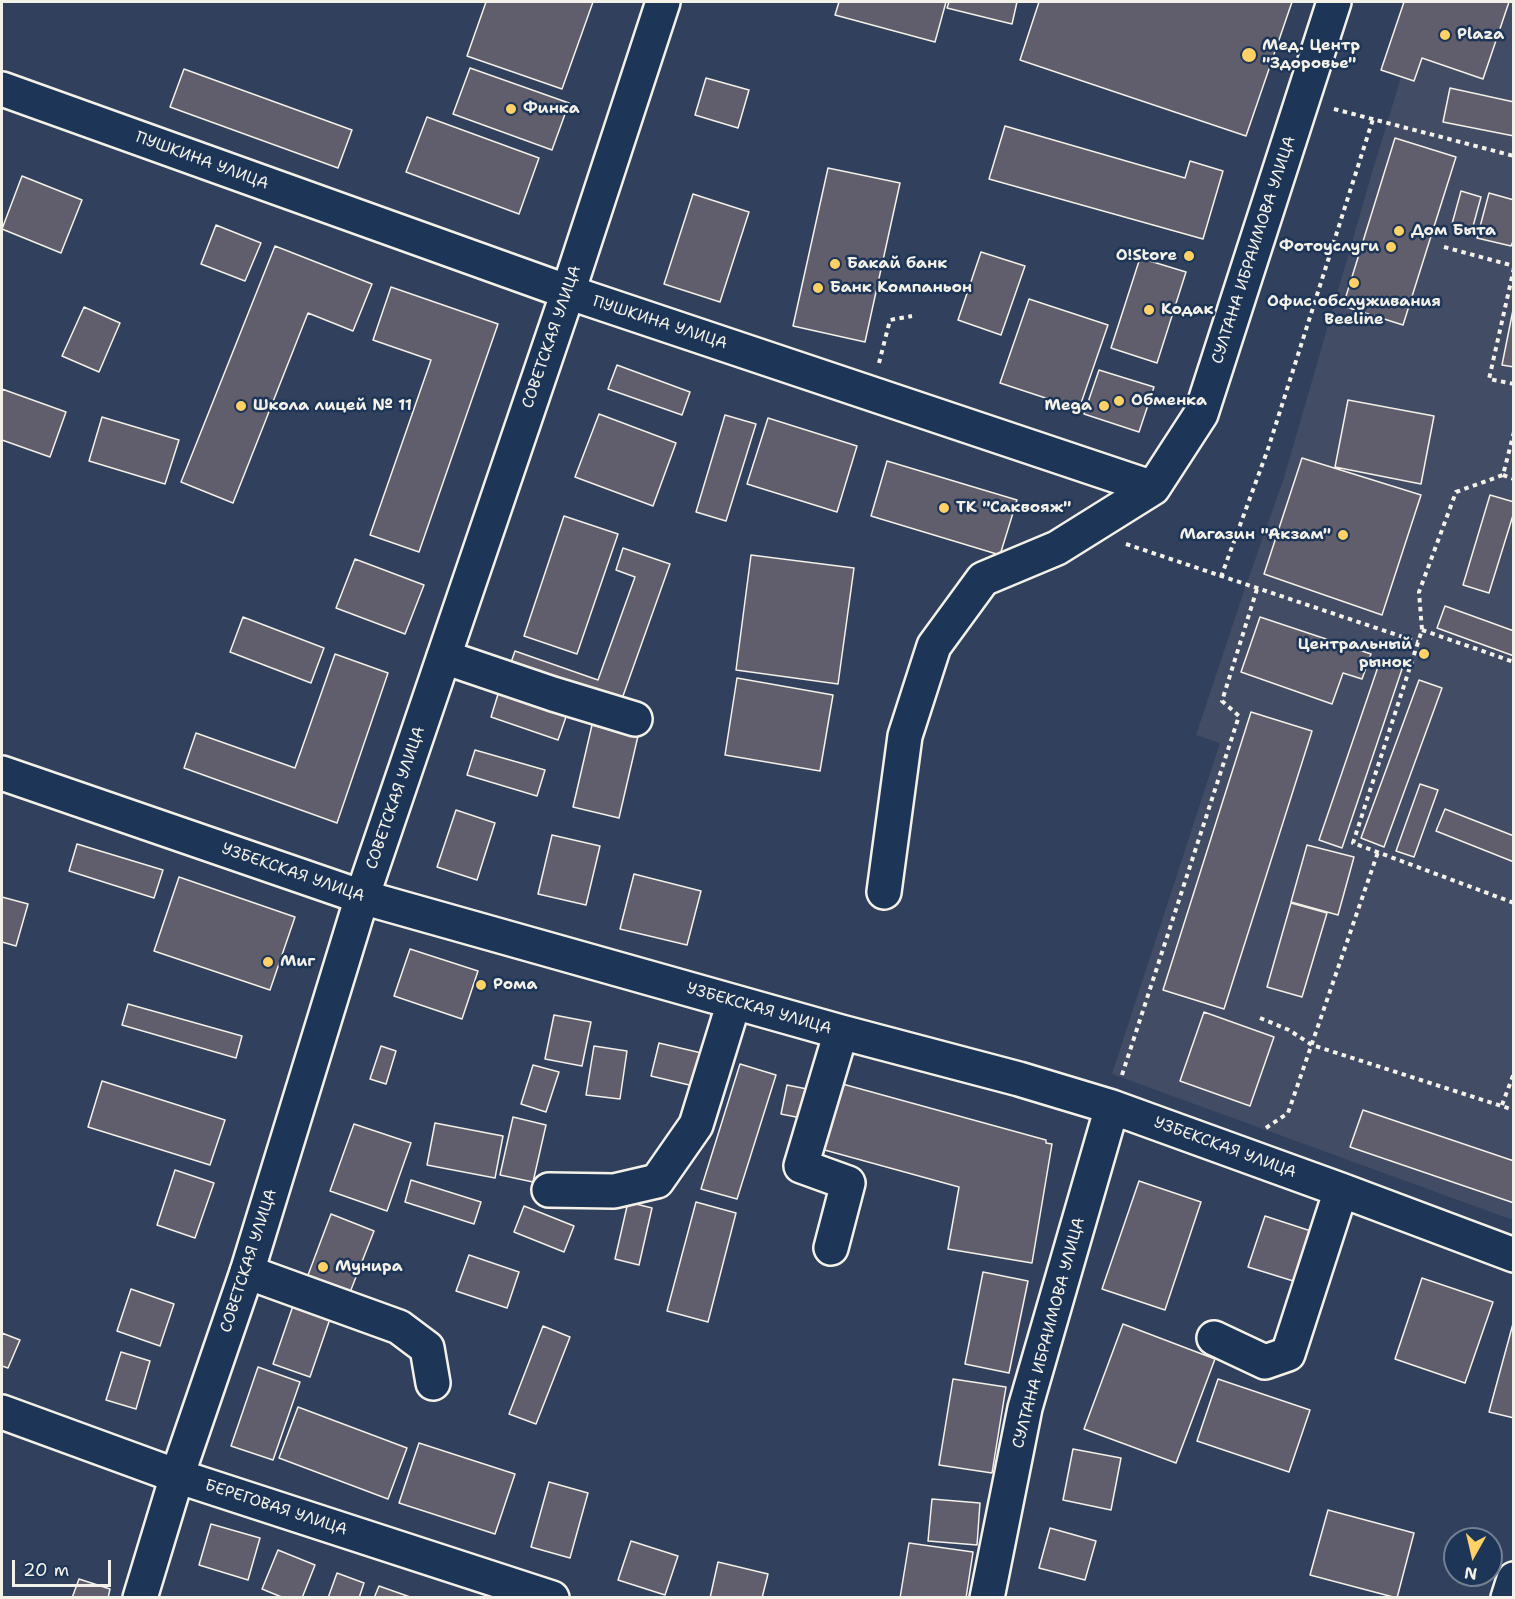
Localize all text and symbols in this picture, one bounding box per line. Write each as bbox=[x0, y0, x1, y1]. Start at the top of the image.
place label: Plaza bbox=[1457, 25, 1504, 45]
marker: Plaza bbox=[1438, 28, 1452, 42]
place label: Мед. Центр "Здоровье" bbox=[1262, 36, 1360, 74]
marker: Мед. Центр "Здоровье" bbox=[1240, 46, 1258, 64]
place label: Финка bbox=[523, 99, 580, 119]
marker: Финка bbox=[504, 102, 518, 116]
street label: ПУШКИНА УЛИЦА bbox=[133, 128, 271, 194]
street label: СУЛТАНА ИБРАИМОВА УЛИЦА bbox=[1208, 134, 1300, 366]
place label: Дом Быта bbox=[1411, 221, 1496, 241]
marker: Дом Быта bbox=[1392, 224, 1406, 238]
place label: Фотоуслуги bbox=[1279, 237, 1379, 257]
marker: Фотоуслуги bbox=[1384, 240, 1398, 254]
place label: O!Store bbox=[1116, 246, 1177, 266]
marker: O!Store bbox=[1182, 249, 1196, 263]
place label: Бакай банк bbox=[847, 254, 947, 274]
marker: Бакай банк bbox=[828, 257, 842, 271]
street label: СОВЕТСКАЯ УЛИЦА bbox=[519, 263, 585, 411]
marker: Офис обслуживания Beeline bbox=[1347, 276, 1361, 290]
place label: Банк Компаньон bbox=[830, 278, 972, 298]
marker: Банк Компаньон bbox=[811, 281, 825, 295]
street label: ПУШКИНА УЛИЦА bbox=[590, 292, 730, 354]
place label: Офис обслуживания Beeline bbox=[1267, 292, 1441, 330]
place label: Кодак bbox=[1161, 300, 1214, 320]
marker: Кодак bbox=[1142, 303, 1156, 317]
place label: Обменка bbox=[1131, 391, 1207, 411]
marker: Обменка bbox=[1112, 394, 1126, 408]
place label: Школа лицей № 11 bbox=[253, 396, 412, 416]
place label: Mega bbox=[1045, 396, 1092, 416]
marker: Школа лицей № 11 bbox=[234, 399, 248, 413]
marker: Mega bbox=[1097, 399, 1111, 413]
place label: ТК "Саквояж" bbox=[956, 498, 1071, 518]
marker: ТК "Саквояж" bbox=[937, 501, 951, 515]
place label: Магазин "Акзам" bbox=[1179, 525, 1331, 545]
marker: Магазин "Акзам" bbox=[1336, 528, 1350, 542]
place label: Центральный рынок bbox=[1298, 635, 1412, 673]
marker: Центральный рынок bbox=[1417, 647, 1431, 661]
street label: СОВЕТСКАЯ УЛИЦА bbox=[363, 724, 429, 872]
street label: УЗБЕКСКАЯ УЛИЦА bbox=[219, 840, 367, 906]
place label: Миг bbox=[280, 952, 315, 972]
marker: Миг bbox=[261, 955, 275, 969]
place label: Рома bbox=[493, 975, 537, 995]
marker: Рома bbox=[474, 978, 488, 992]
street label: УЗБЕКСКАЯ УЛИЦА bbox=[684, 979, 834, 1039]
street label: УЗБЕКСКАЯ УЛИЦА bbox=[1151, 1113, 1299, 1183]
street label: СОВЕТСКАЯ УЛИЦА bbox=[217, 1187, 281, 1335]
street label: СУЛТАНА ИБРАИМОВА УЛИЦА bbox=[1009, 1215, 1089, 1451]
place label: Мунира bbox=[335, 1257, 403, 1277]
marker: Мунира bbox=[316, 1260, 330, 1274]
street label: БЕРЕГОВАЯ УЛИЦА bbox=[202, 1476, 350, 1540]
north arrow bbox=[1443, 1527, 1503, 1587]
scale bar bbox=[15, 1548, 114, 1586]
text: 20 m bbox=[23, 1558, 69, 1582]
text: N bbox=[1463, 1562, 1478, 1585]

